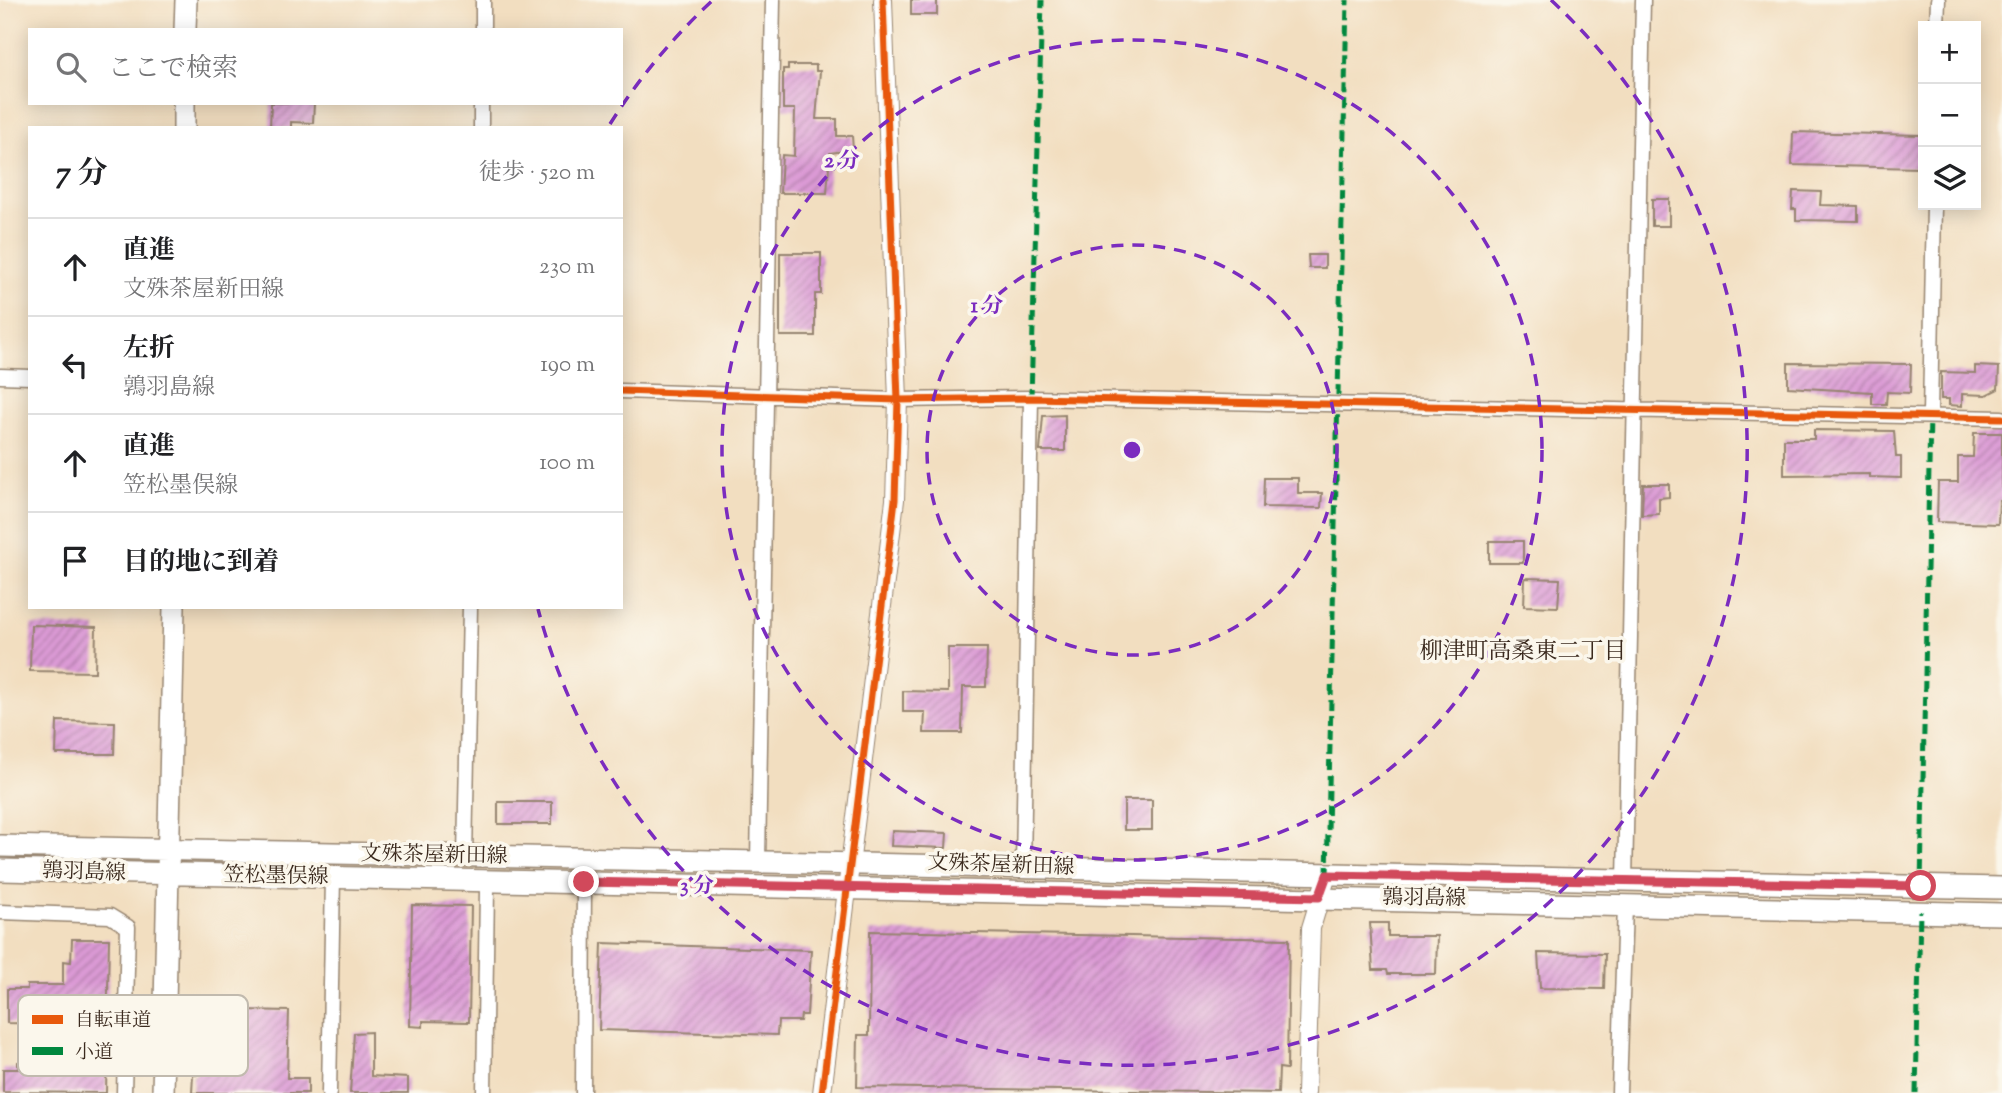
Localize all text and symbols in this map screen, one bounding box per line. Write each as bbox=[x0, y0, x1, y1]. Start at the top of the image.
map controls bbox=[1918, 21, 1981, 210]
button: + bbox=[1918, 21, 1981, 84]
search box bbox=[28, 28, 623, 105]
icon: search bbox=[52, 48, 90, 86]
text: ここで検索 bbox=[108, 51, 238, 88]
button: − bbox=[1918, 84, 1981, 147]
text: 2 分 bbox=[824, 147, 860, 177]
button: layers bbox=[1918, 147, 1981, 210]
text: 7 分 bbox=[56, 153, 107, 196]
text: 徒歩 · 520 m bbox=[479, 157, 595, 190]
text: 直進 bbox=[123, 233, 175, 270]
icon: ahead bbox=[56, 248, 94, 286]
text: 230 m bbox=[539, 251, 595, 284]
text: 文殊茶屋新田線 bbox=[123, 274, 284, 307]
text: 1 分 bbox=[971, 292, 1003, 322]
text: 左折 bbox=[123, 331, 175, 368]
icon: left bbox=[56, 346, 94, 384]
text: 190 m bbox=[540, 349, 595, 382]
text: 鶉羽島線 bbox=[123, 372, 215, 405]
text: 直進 bbox=[123, 429, 175, 466]
centre of rings bbox=[1120, 438, 1144, 462]
icon: ahead bbox=[56, 444, 94, 482]
text: 100 m bbox=[539, 447, 595, 480]
text: 笠松墨俣線 bbox=[123, 470, 238, 503]
icon: arrive bbox=[56, 542, 94, 580]
text: 目的地に到着 bbox=[123, 545, 279, 582]
district label: 柳津町高桑東二丁目 bbox=[1420, 636, 1627, 669]
street label: 文殊茶屋新田線 bbox=[360, 840, 508, 872]
street label: 文殊茶屋新田線 bbox=[927, 848, 1075, 884]
street label: 鶉羽島線 bbox=[42, 857, 126, 889]
street label: 笠松墨俣線 bbox=[223, 861, 329, 893]
route end bbox=[568, 866, 599, 897]
route start bbox=[1905, 870, 1936, 901]
text: 3 分 bbox=[680, 872, 714, 902]
street label: 鶉羽島線 bbox=[1382, 883, 1466, 915]
legend bbox=[18, 995, 248, 1076]
text: 自転車道 bbox=[75, 1008, 151, 1035]
text: 小道 bbox=[75, 1040, 113, 1067]

